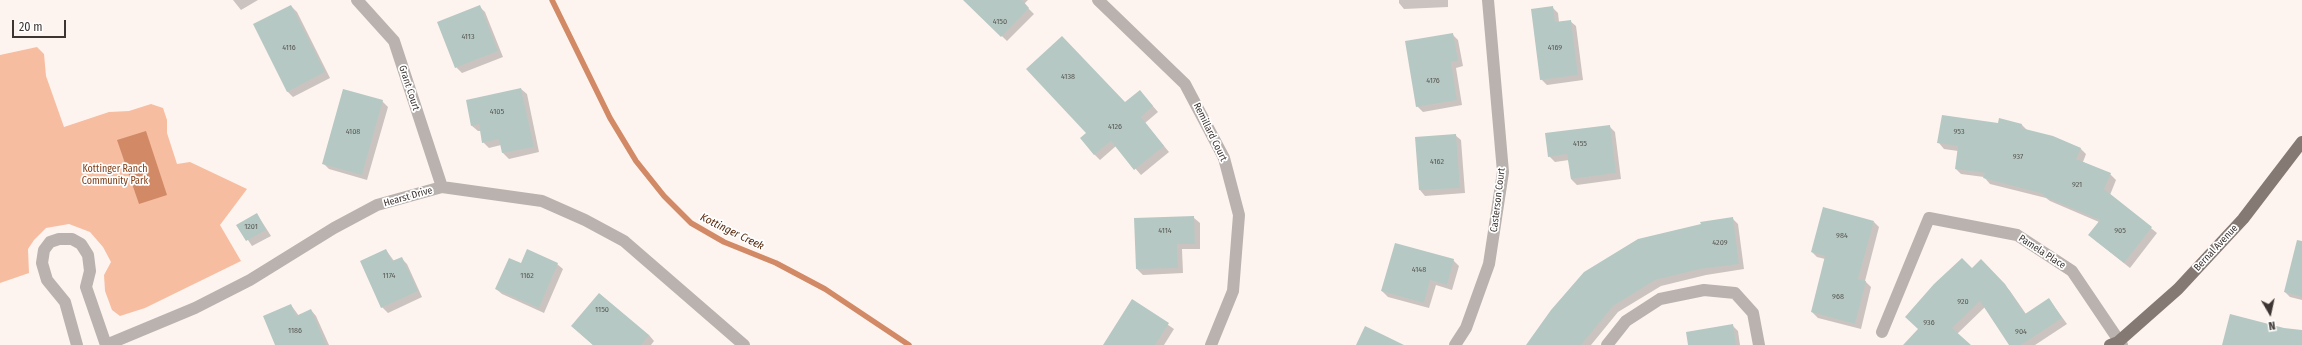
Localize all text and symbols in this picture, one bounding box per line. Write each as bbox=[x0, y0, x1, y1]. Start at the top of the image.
scale bar bbox=[14, 12, 68, 38]
house number: 4150 bbox=[993, 17, 1007, 27]
text: 20 m bbox=[19, 20, 43, 34]
house number: 4113 bbox=[461, 32, 475, 42]
house number: 4116 bbox=[282, 43, 296, 53]
house number: 4169 bbox=[1548, 43, 1562, 53]
street label: Grant Court bbox=[396, 64, 422, 112]
house number: 4138 bbox=[1061, 72, 1075, 82]
house number: 4176 bbox=[1426, 76, 1440, 86]
street label: Remillard Court bbox=[1191, 101, 1229, 163]
house number: 4105 bbox=[490, 107, 504, 117]
house number: 4126 bbox=[1108, 122, 1122, 132]
house number: 4108 bbox=[346, 127, 360, 137]
house number: 953 bbox=[1953, 127, 1965, 137]
house number: 4155 bbox=[1573, 139, 1587, 149]
house number: 937 bbox=[2013, 152, 2023, 162]
house number: 4162 bbox=[1430, 157, 1444, 167]
park label: Kottinger Ranch Community Park bbox=[82, 163, 148, 186]
street label: Casterson Court bbox=[1488, 167, 1508, 233]
house number: 921 bbox=[2072, 180, 2082, 190]
street label: Hearst Drive bbox=[382, 184, 434, 210]
water label: Kottinger Creek bbox=[698, 211, 766, 253]
house number: 1201 bbox=[244, 222, 258, 232]
street label: Bernal Avenue bbox=[2191, 222, 2241, 274]
house number: 4114 bbox=[1158, 226, 1172, 236]
house number: 905 bbox=[2114, 226, 2126, 236]
house number: 984 bbox=[1836, 231, 1848, 241]
street label: Pamela Place bbox=[2016, 232, 2068, 272]
house number: 4209 bbox=[1712, 238, 1728, 248]
house number: 4148 bbox=[1412, 265, 1426, 275]
house number: 1174 bbox=[383, 271, 395, 281]
house number: 1162 bbox=[520, 271, 534, 281]
house number: 968 bbox=[1832, 292, 1844, 302]
north arrow bbox=[2250, 293, 2290, 333]
house number: 920 bbox=[1957, 297, 1969, 307]
house number: 1150 bbox=[595, 305, 609, 315]
house number: 936 bbox=[1923, 318, 1935, 328]
text: N bbox=[2268, 318, 2276, 332]
house number: 1186 bbox=[288, 326, 302, 336]
house number: 904 bbox=[2015, 327, 2027, 337]

